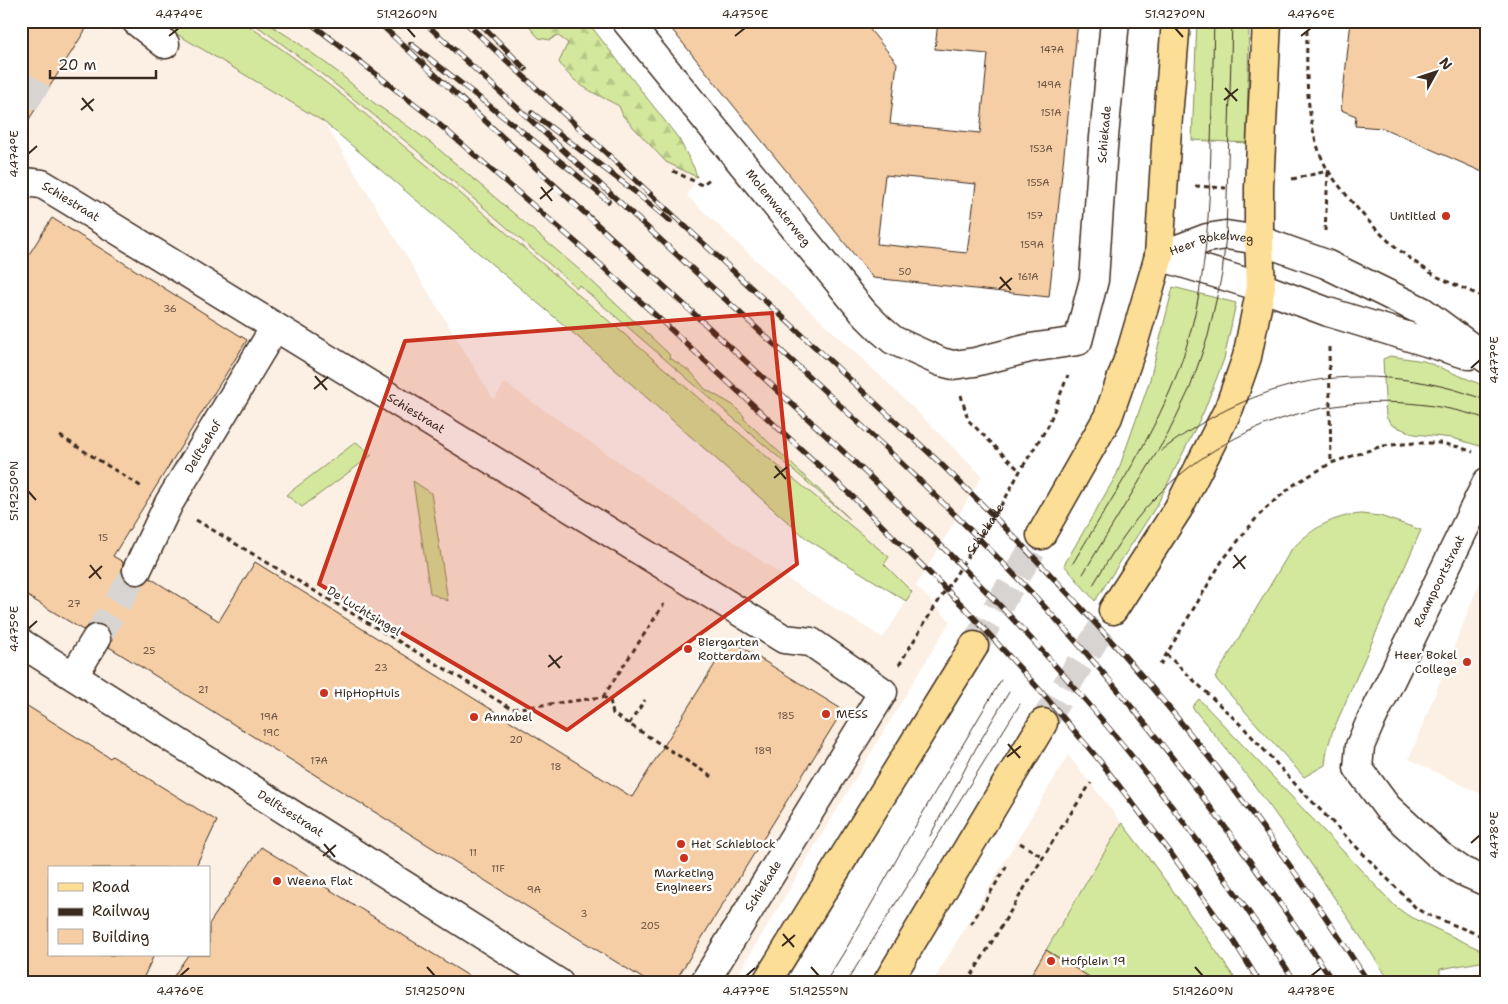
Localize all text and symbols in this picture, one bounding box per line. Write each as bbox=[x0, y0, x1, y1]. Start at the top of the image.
text: 4.474°E bbox=[155, 6, 203, 22]
text: 51.9260°N bbox=[377, 6, 437, 22]
text: 4.475°E bbox=[722, 6, 768, 22]
text: 51.9270°N bbox=[1145, 6, 1205, 22]
text: 4.476°E bbox=[1287, 6, 1335, 22]
house number: 147A bbox=[1040, 43, 1064, 56]
scale bar bbox=[50, 48, 156, 80]
north arrow bbox=[1410, 48, 1460, 98]
text: N bbox=[1435, 54, 1456, 74]
text: 20 m bbox=[58, 55, 97, 75]
house number: 149A bbox=[1037, 78, 1061, 91]
street label: Schiekade bbox=[1094, 105, 1115, 164]
house number: 151A bbox=[1041, 106, 1061, 119]
text: 4.474°E bbox=[6, 130, 22, 178]
house number: 153A bbox=[1029, 142, 1053, 155]
street label: Molenwaterweg bbox=[742, 166, 814, 250]
house number: 155A bbox=[1026, 176, 1050, 189]
street label: Schiestraat bbox=[39, 178, 103, 225]
place label: Untitled bbox=[1390, 208, 1436, 224]
house number: 157 bbox=[1027, 209, 1043, 222]
marker: Untitled bbox=[1440, 210, 1452, 222]
street label: Heer Bokelweg bbox=[1167, 227, 1255, 259]
house number: 159A bbox=[1020, 238, 1044, 251]
house number: 50 bbox=[898, 265, 912, 278]
house number: 161A bbox=[1017, 270, 1039, 283]
house number: 36 bbox=[163, 302, 177, 315]
text: 4.477°E bbox=[1486, 336, 1502, 384]
street label: Schiestraat bbox=[384, 389, 448, 437]
street label: Delftsehof bbox=[181, 417, 225, 476]
text: 51.9250°N bbox=[6, 461, 22, 521]
street label: Schiekade bbox=[963, 500, 1008, 558]
house number: 15 bbox=[98, 531, 108, 544]
street label: Raampoortstraat bbox=[1410, 532, 1468, 630]
street label: De Luchtsingel bbox=[324, 583, 404, 640]
house number: 27 bbox=[67, 597, 81, 610]
text: 4.475°E bbox=[6, 606, 22, 652]
place label: Biergarten Rotterdam bbox=[698, 634, 760, 664]
marker: Biergarten Rotterdam bbox=[682, 643, 694, 655]
house number: 25 bbox=[143, 644, 155, 657]
place label: Heer Bokel College bbox=[1394, 647, 1457, 677]
marker: Heer Bokel College bbox=[1461, 656, 1473, 668]
house number: 23 bbox=[374, 661, 388, 674]
house number: 21 bbox=[198, 683, 208, 696]
place label: HipHopHuis bbox=[334, 685, 400, 701]
marker: HipHopHuis bbox=[318, 687, 330, 699]
place label: MESS bbox=[836, 706, 868, 722]
marker: MESS bbox=[820, 708, 832, 720]
place label: Annabel bbox=[484, 709, 532, 725]
house number: 185 bbox=[778, 709, 794, 722]
house number: 19A bbox=[260, 710, 278, 723]
marker: Annabel bbox=[468, 711, 480, 723]
house number: 19C bbox=[263, 726, 279, 739]
house number: 20 bbox=[509, 733, 523, 746]
house number: 189 bbox=[754, 744, 772, 757]
house number: 17A bbox=[310, 754, 328, 767]
house number: 18 bbox=[550, 760, 562, 773]
street label: Delftsestraat bbox=[254, 786, 327, 840]
text: 4.478°E bbox=[1486, 811, 1502, 859]
place label: Het Schieblock bbox=[691, 836, 776, 852]
marker: Het Schieblock bbox=[675, 838, 687, 850]
house number: 11 bbox=[469, 846, 477, 859]
marker: Marketing Engineers bbox=[678, 852, 690, 864]
street label: Schiekade bbox=[741, 857, 785, 915]
house number: 11F bbox=[491, 862, 505, 875]
place label: Marketing Engineers bbox=[654, 865, 714, 895]
legend bbox=[48, 866, 210, 956]
place label: Weena Flat bbox=[287, 873, 353, 889]
marker: Weena Flat bbox=[271, 875, 283, 887]
text: Road bbox=[92, 877, 130, 897]
house number: 9A bbox=[527, 883, 541, 896]
text: Railway bbox=[92, 901, 150, 921]
house number: 3 bbox=[581, 907, 588, 920]
house number: 205 bbox=[640, 919, 660, 932]
text: Building bbox=[92, 927, 149, 947]
place label: Hofplein 19 bbox=[1061, 953, 1126, 969]
marker: Hofplein 19 bbox=[1045, 955, 1057, 967]
text: 4.476°E bbox=[156, 983, 204, 999]
text: 51.9250°N bbox=[405, 983, 465, 999]
text: 4.477°E bbox=[722, 983, 770, 999]
text: 51.9255°N bbox=[790, 983, 848, 999]
text: 51.9260°N bbox=[1173, 983, 1233, 999]
text: 4.478°E bbox=[1287, 983, 1335, 999]

